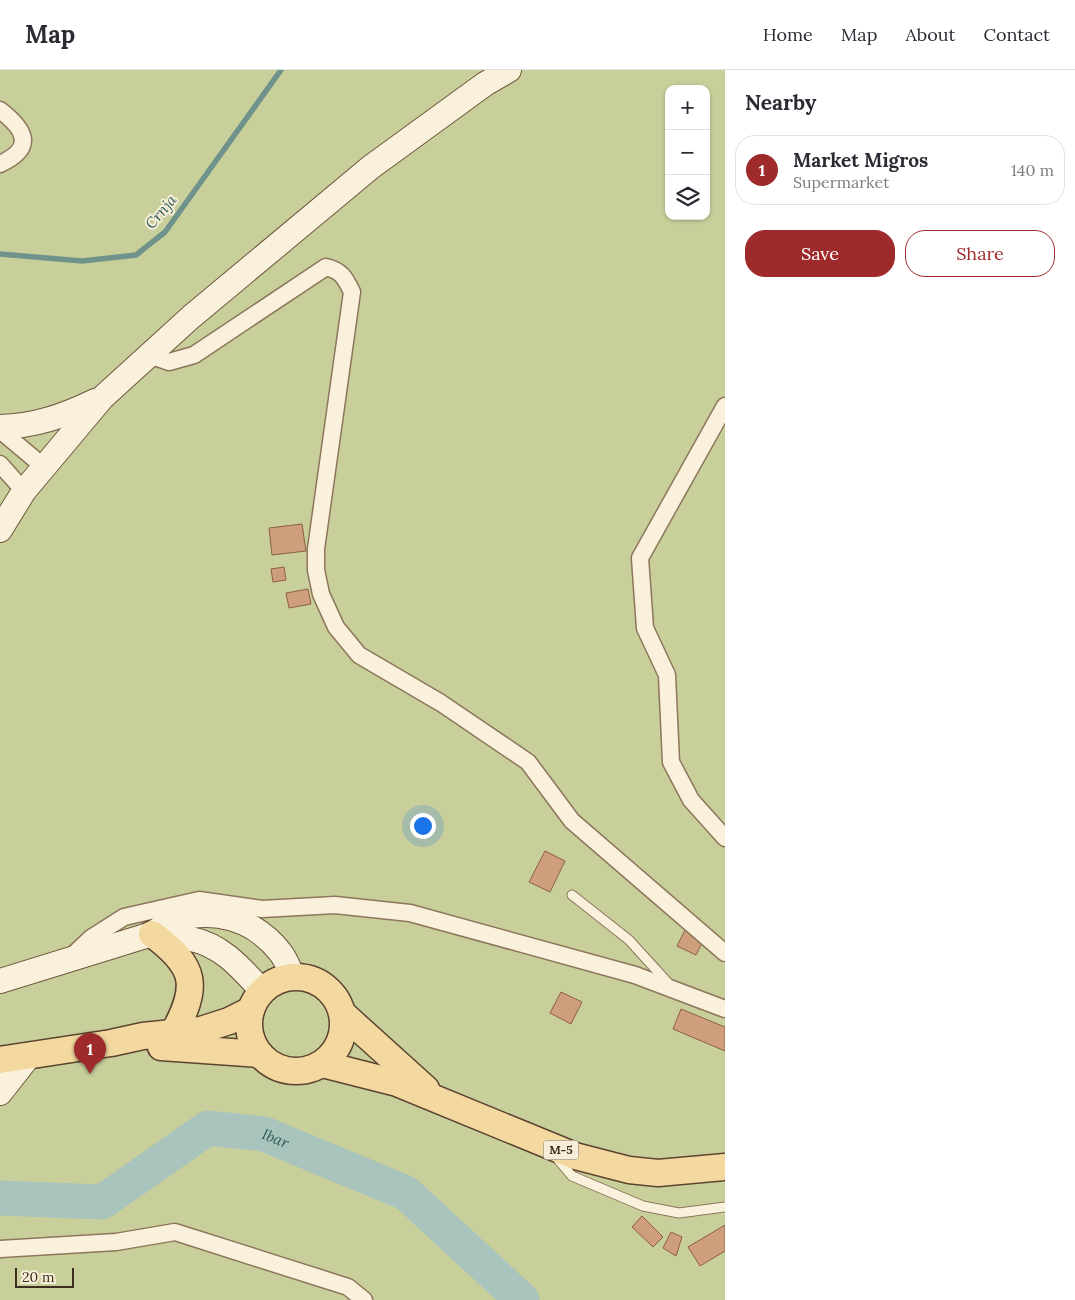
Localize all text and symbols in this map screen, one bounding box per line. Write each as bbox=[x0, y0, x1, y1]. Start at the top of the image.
text: Map bbox=[25, 19, 75, 50]
text: Home bbox=[763, 23, 813, 46]
text: Map bbox=[841, 23, 877, 46]
text: About bbox=[905, 23, 955, 46]
text: Contact bbox=[983, 23, 1050, 46]
map controls bbox=[665, 85, 710, 220]
button: + bbox=[665, 85, 710, 130]
text: Nearby bbox=[745, 89, 816, 116]
button: − bbox=[665, 130, 710, 175]
text: Market Migros bbox=[793, 148, 928, 172]
text: 1 bbox=[759, 160, 765, 180]
text: 140 m bbox=[1011, 160, 1054, 180]
text: Supermarket bbox=[793, 172, 889, 192]
button: layers bbox=[665, 175, 710, 220]
water label: Crnja bbox=[141, 190, 181, 233]
button: Save bbox=[745, 230, 895, 277]
button: Share bbox=[905, 230, 1055, 277]
your location bbox=[410, 813, 436, 839]
pin: 1 bbox=[74, 1033, 106, 1074]
water label: Ibar bbox=[259, 1124, 292, 1152]
road number: M-5 bbox=[544, 1140, 578, 1160]
scale bar bbox=[15, 1265, 74, 1288]
text: 20 m bbox=[22, 1268, 54, 1286]

